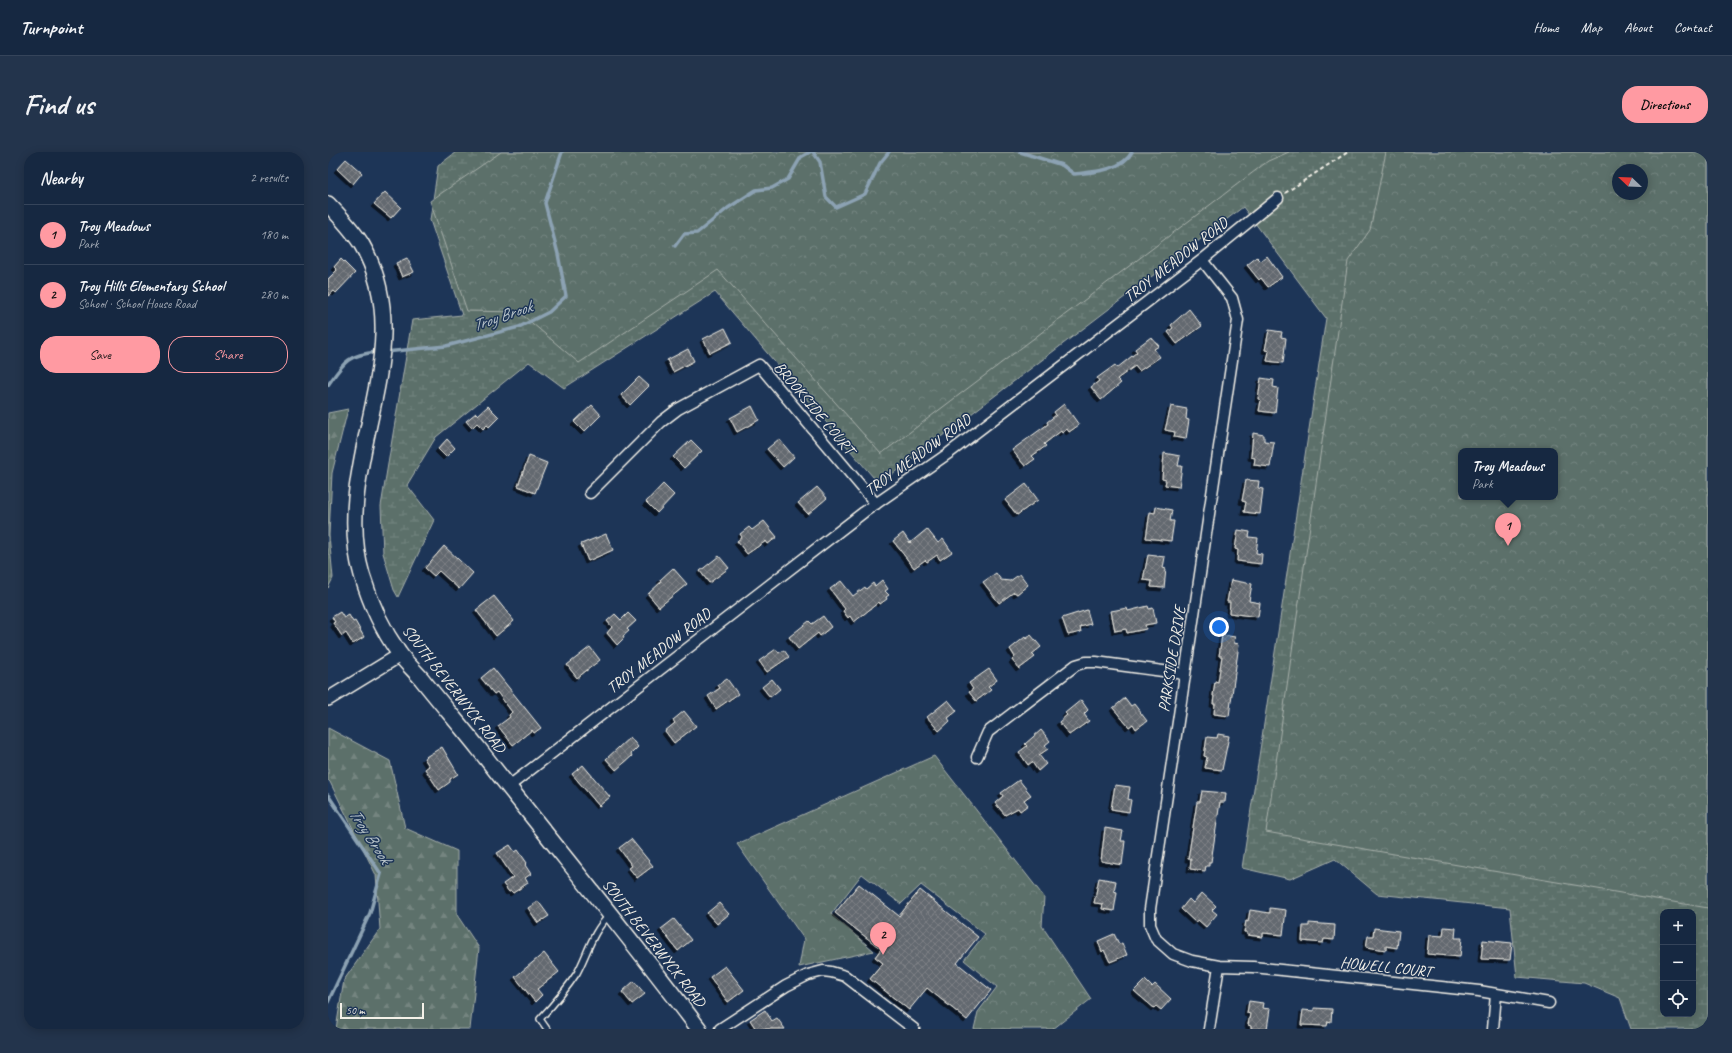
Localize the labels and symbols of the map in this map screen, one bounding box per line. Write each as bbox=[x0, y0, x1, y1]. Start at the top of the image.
north arrow bbox=[1612, 164, 1648, 200]
street label: TROY MEADOW ROAD bbox=[1120, 212, 1234, 307]
water label: Troy Brook bbox=[470, 295, 537, 336]
street label: BROOKSIDE COURT bbox=[769, 357, 861, 461]
street label: TROY MEADOW ROAD bbox=[861, 409, 977, 500]
pin: 1 bbox=[1495, 513, 1521, 546]
street label: TROY MEADOW ROAD bbox=[603, 603, 717, 698]
street label: PARKSIDE DRIVE bbox=[1154, 603, 1191, 713]
your location bbox=[1209, 617, 1229, 637]
street label: SOUTH BEVERWYCK ROAD bbox=[398, 621, 511, 758]
water label: Troy Brook bbox=[344, 804, 397, 870]
street label: SOUTH BEVERWYCK ROAD bbox=[598, 875, 711, 1012]
pin: 2 bbox=[870, 922, 896, 955]
street label: HOWELL COURT bbox=[1339, 952, 1436, 982]
scale bar bbox=[340, 1001, 424, 1020]

